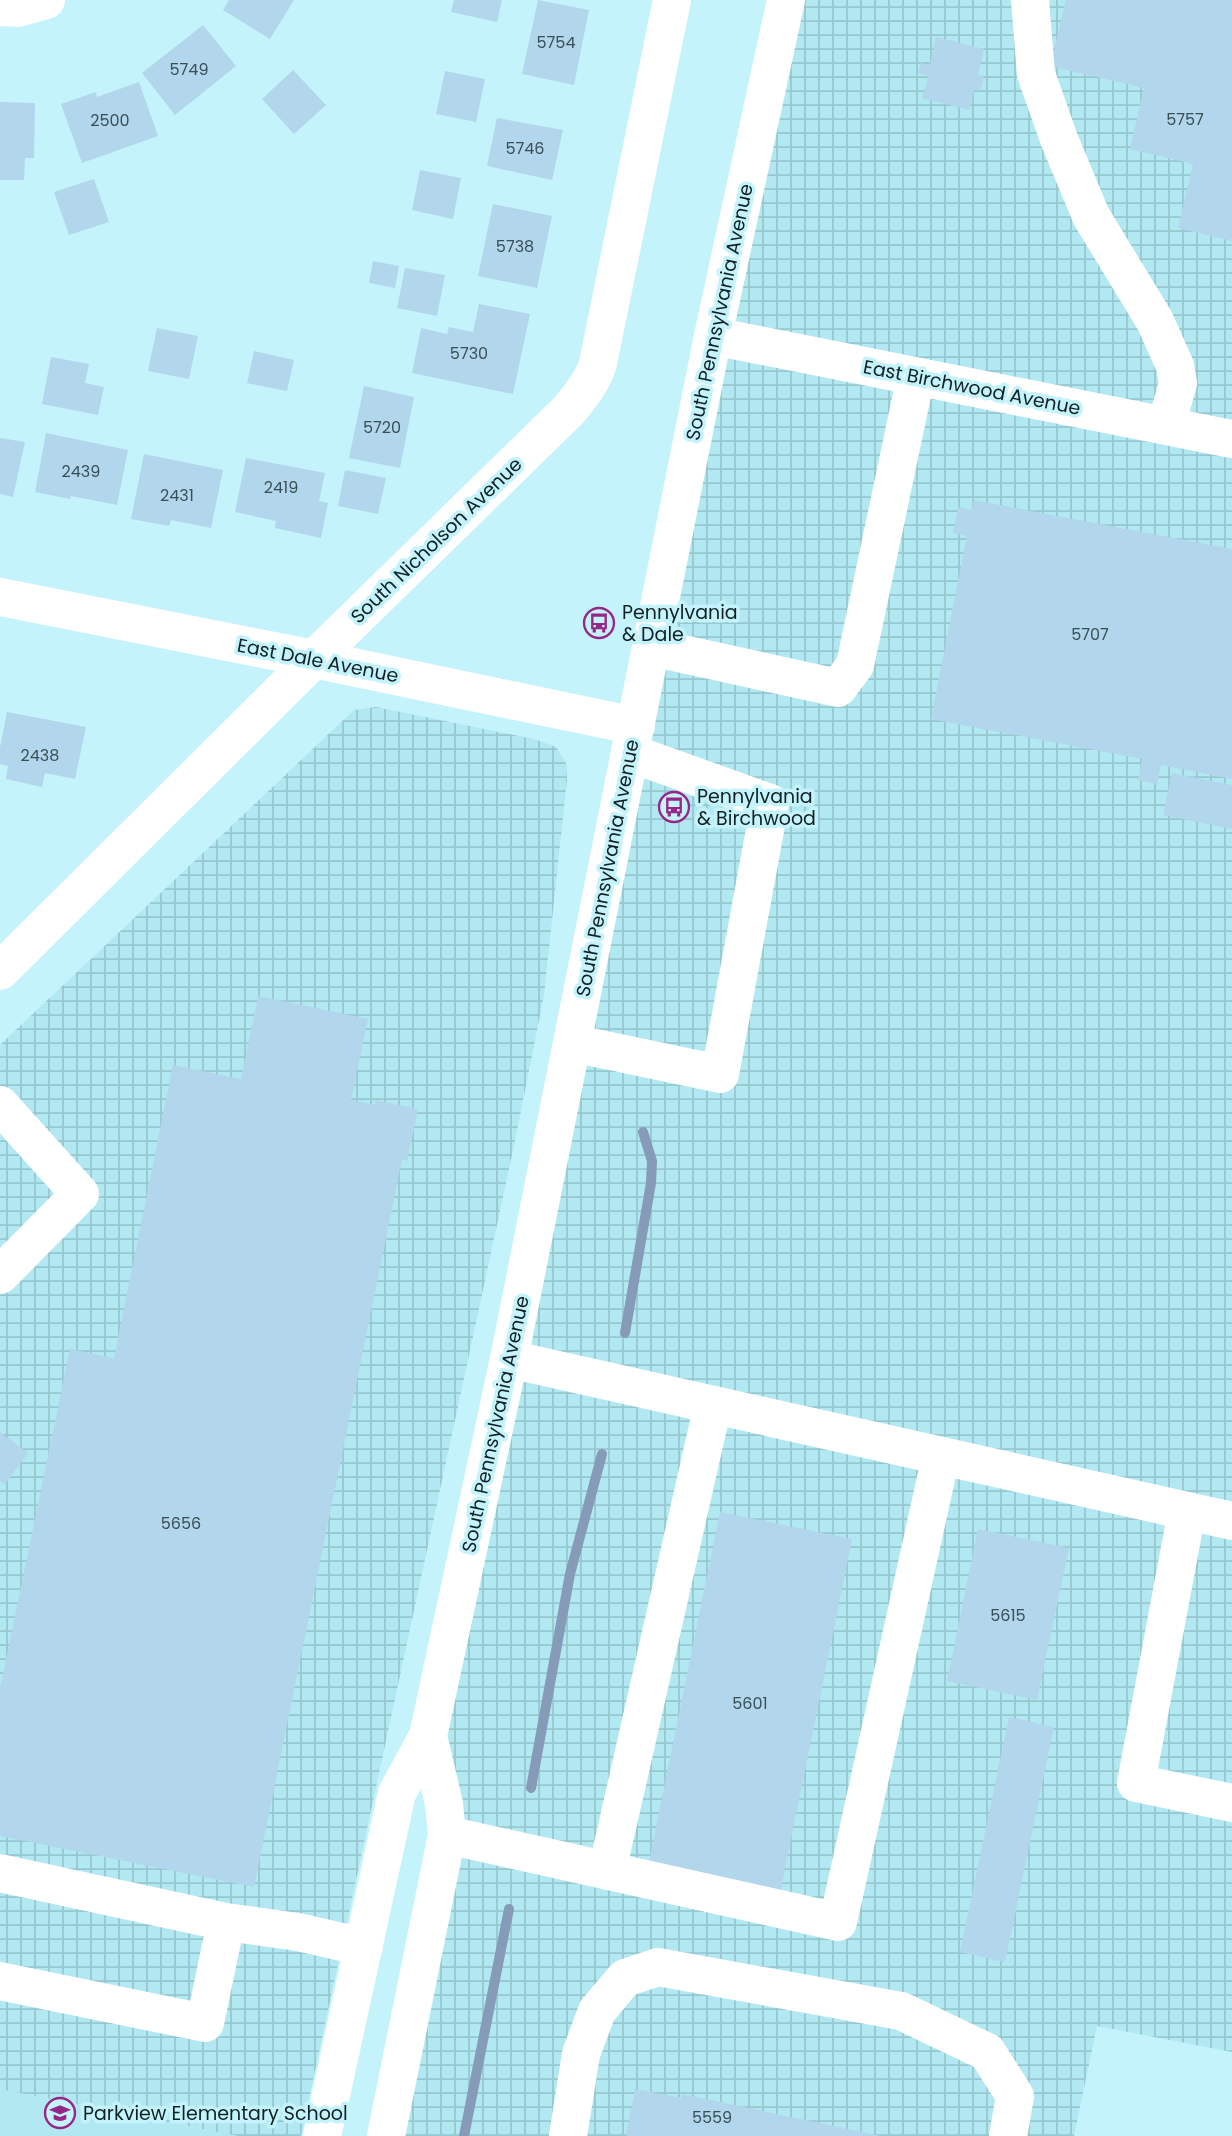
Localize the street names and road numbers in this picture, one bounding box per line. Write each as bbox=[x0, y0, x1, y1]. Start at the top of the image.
street label: South Pennsylvania Avenue bbox=[679, 181, 760, 443]
street label: East Birchwood Avenue bbox=[861, 353, 1083, 422]
street label: South Nicholson Avenue bbox=[345, 451, 528, 630]
street label: East Dale Avenue bbox=[235, 632, 401, 689]
street label: South Pennsylvania Avenue bbox=[569, 737, 646, 999]
street label: South Pennsylvania Avenue bbox=[455, 1293, 536, 1555]

